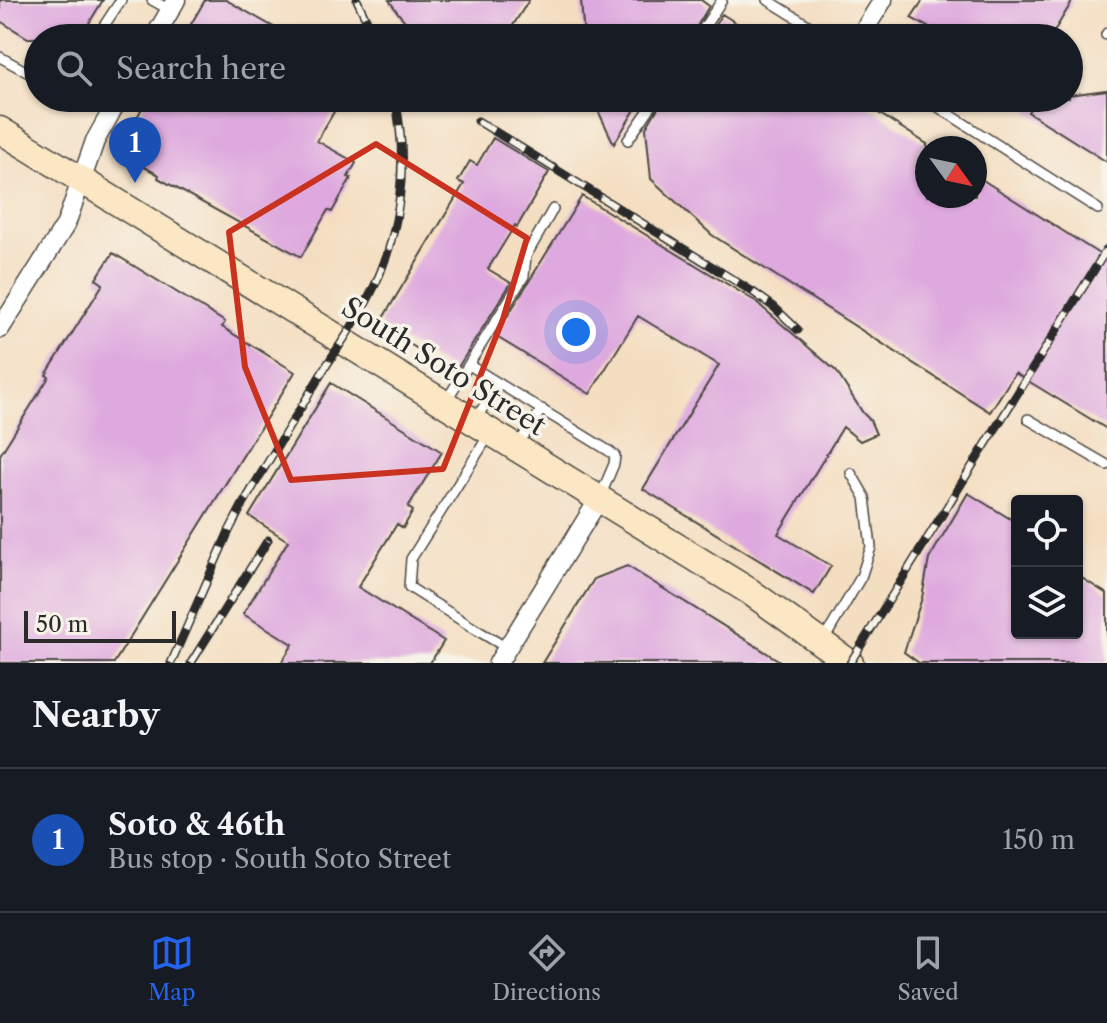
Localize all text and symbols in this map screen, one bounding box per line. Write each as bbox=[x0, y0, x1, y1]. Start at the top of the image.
search box bbox=[24, 24, 1083, 112]
icon: search bbox=[52, 46, 96, 90]
text: Search here bbox=[116, 50, 286, 87]
pin: 1 bbox=[109, 117, 161, 183]
north arrow bbox=[915, 136, 987, 208]
street label: South Soto Street bbox=[336, 290, 552, 442]
your location bbox=[556, 312, 596, 352]
map controls bbox=[1011, 495, 1083, 639]
button: locate bbox=[1011, 495, 1083, 567]
button: layers bbox=[1011, 567, 1083, 639]
scale bar bbox=[24, 607, 176, 643]
text: 50 m bbox=[36, 611, 88, 638]
text: Nearby bbox=[32, 694, 160, 736]
text: Soto & 46th bbox=[108, 806, 285, 843]
text: 1 bbox=[52, 824, 64, 856]
text: 150 m bbox=[1002, 824, 1075, 856]
text: Bus stop · South Soto Street bbox=[108, 843, 451, 875]
tab: Map bbox=[148, 931, 196, 1006]
tab: Directions bbox=[492, 931, 601, 1006]
tab: Saved bbox=[898, 931, 959, 1006]

